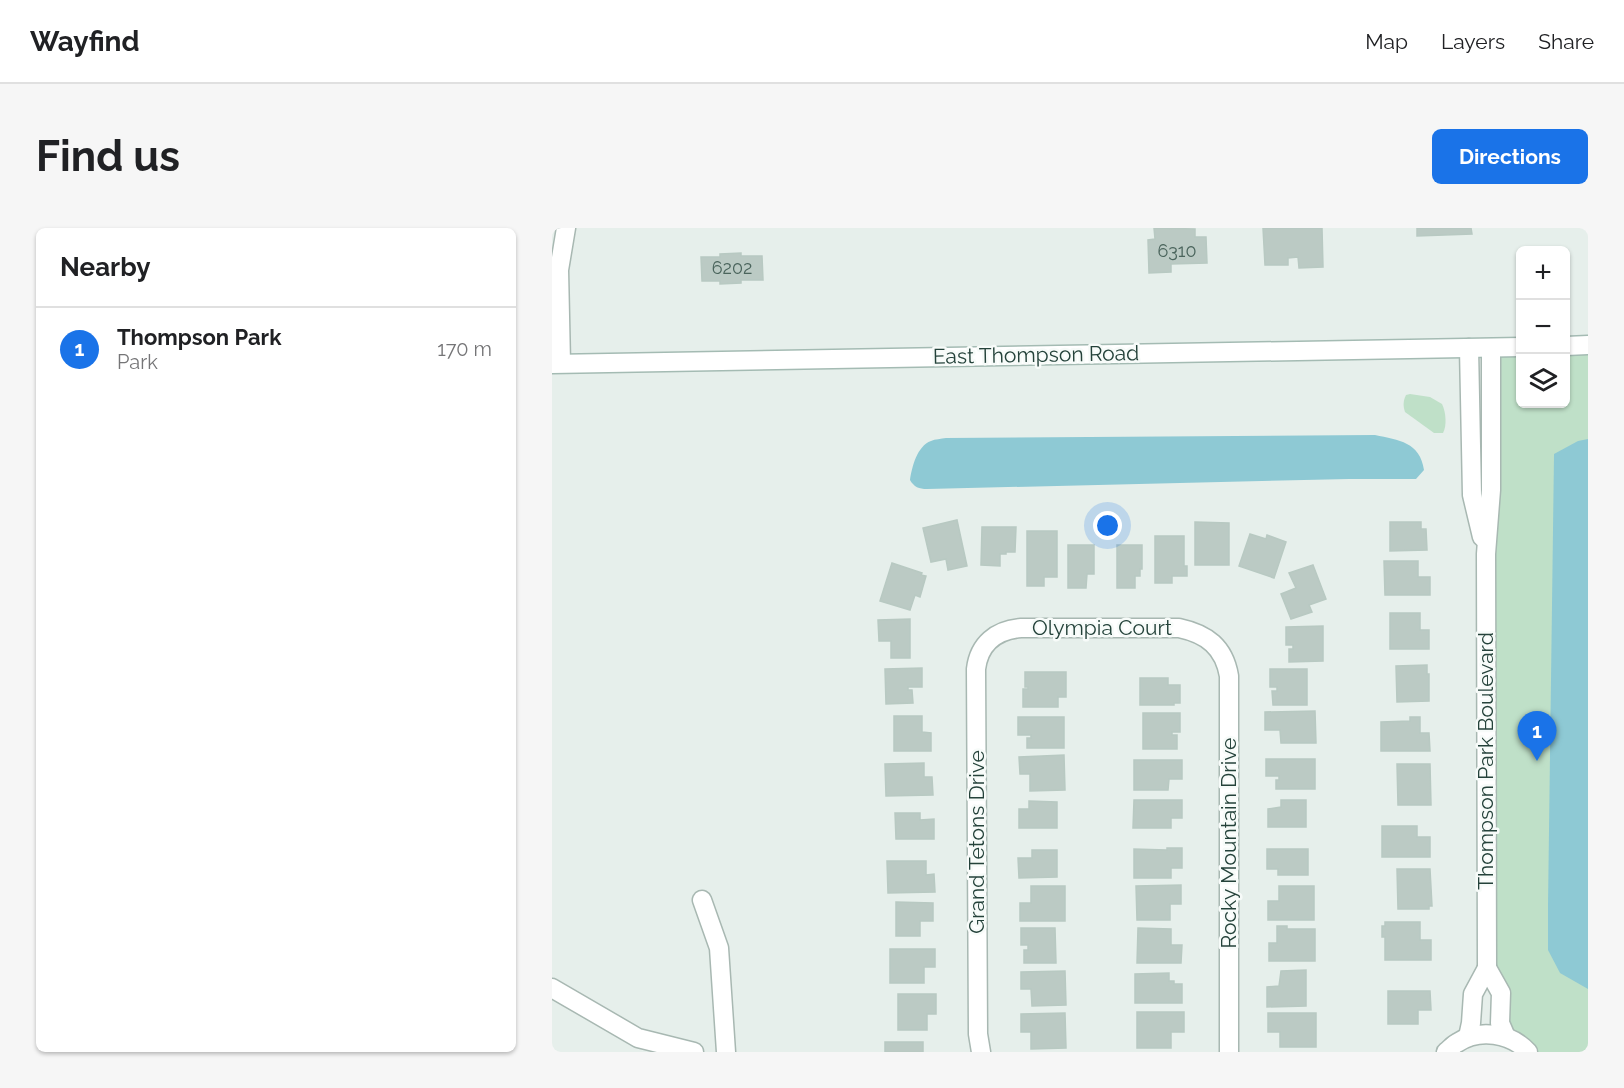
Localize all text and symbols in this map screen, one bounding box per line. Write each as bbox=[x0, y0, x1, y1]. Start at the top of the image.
text: Wayfind bbox=[30, 25, 140, 58]
text: Map bbox=[1365, 29, 1408, 54]
text: Layers bbox=[1441, 29, 1505, 54]
text: Share bbox=[1538, 29, 1594, 54]
button: Directions bbox=[1432, 129, 1588, 184]
text: Find us bbox=[36, 132, 180, 181]
house number: 6310 bbox=[1157, 240, 1197, 261]
map controls bbox=[1516, 246, 1570, 408]
button: + bbox=[1516, 246, 1570, 300]
text: Nearby bbox=[60, 252, 150, 282]
house number: 6202 bbox=[712, 257, 752, 278]
button: − bbox=[1516, 300, 1570, 354]
text: Thompson Park bbox=[117, 324, 281, 350]
text: 1 bbox=[75, 337, 84, 361]
text: 170 m bbox=[437, 337, 492, 361]
street label: East Thompson Road bbox=[933, 340, 1139, 369]
text: Park bbox=[117, 350, 158, 374]
button: layers bbox=[1516, 354, 1570, 408]
your location bbox=[1093, 511, 1122, 540]
street label: Olympia Court bbox=[1032, 615, 1172, 640]
street label: Thompson Park Boulevard bbox=[1473, 632, 1498, 890]
pin: 1 bbox=[1518, 712, 1556, 761]
street label: Rocky Mountain Drive bbox=[1216, 738, 1241, 948]
street label: Grand Tetons Drive bbox=[964, 750, 989, 934]

